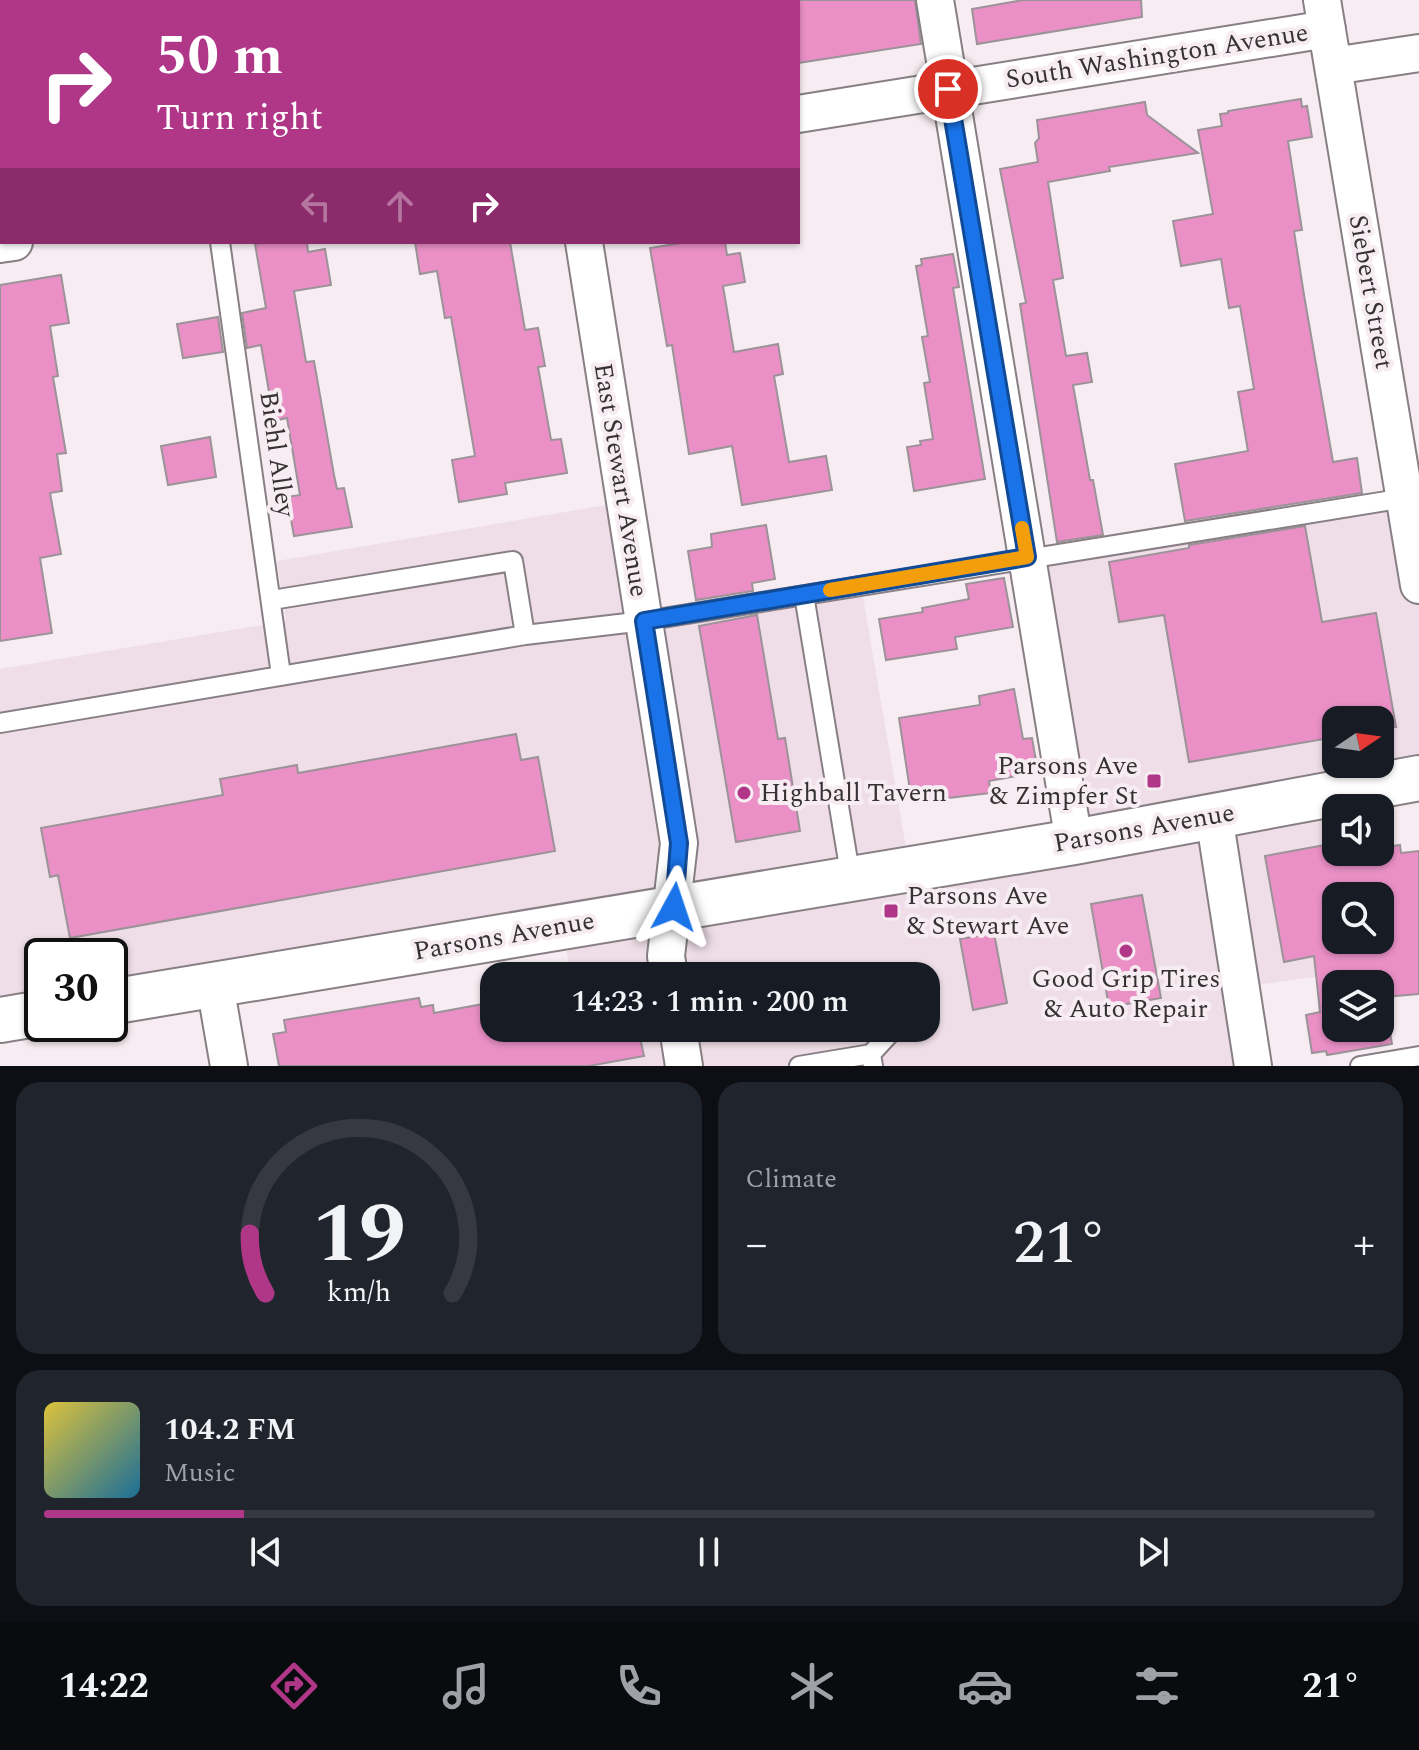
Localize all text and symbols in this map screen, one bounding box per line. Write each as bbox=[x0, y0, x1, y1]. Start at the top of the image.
street label: South Washington Avenue bbox=[1003, 12, 1311, 100]
text: 50 m bbox=[156, 14, 283, 99]
icon: right bbox=[24, 32, 128, 136]
pin bbox=[914, 55, 982, 123]
icon: arrive bbox=[926, 67, 970, 111]
text: Turn right bbox=[156, 91, 323, 146]
icon: left bbox=[294, 184, 338, 228]
icon: ahead bbox=[378, 184, 422, 228]
icon: right bbox=[462, 184, 506, 228]
street label: Siebert Street bbox=[1338, 212, 1404, 372]
street label: East Stewart Avenue bbox=[583, 360, 659, 600]
street label: Biehl Alley bbox=[248, 388, 306, 521]
north arrow bbox=[1322, 706, 1394, 778]
map controls bbox=[1322, 706, 1394, 1042]
place label: Parsons Ave & Zimpfer St bbox=[990, 746, 1138, 816]
marker: Parsons Ave & Zimpfer St bbox=[1145, 772, 1163, 790]
place label: Highball Tavern bbox=[760, 773, 947, 813]
marker: Highball Tavern bbox=[735, 784, 753, 802]
street label: Parsons Avenue bbox=[1050, 792, 1238, 864]
button: sound bbox=[1322, 794, 1394, 866]
position arrow bbox=[632, 865, 716, 949]
place label: Parsons Ave & Stewart Ave bbox=[907, 876, 1069, 946]
button: search bbox=[1322, 882, 1394, 954]
street label: Parsons Avenue bbox=[410, 900, 598, 972]
marker: Parsons Ave & Stewart Ave bbox=[882, 902, 900, 920]
speed limit sign: 30 bbox=[24, 938, 128, 1042]
marker: Good Grip Tires & Auto Repair bbox=[1117, 942, 1135, 960]
place label: Good Grip Tires & Auto Repair bbox=[1032, 959, 1220, 1029]
button: layers bbox=[1322, 970, 1394, 1042]
text: 14:23 · 1 min · 200 m bbox=[571, 979, 849, 1025]
text: Climate bbox=[746, 1159, 837, 1199]
text: 19 bbox=[312, 1172, 405, 1299]
text: 21° bbox=[1013, 1198, 1107, 1290]
text: − bbox=[746, 1211, 768, 1278]
text: + bbox=[1353, 1211, 1375, 1278]
text: km/h bbox=[327, 1271, 391, 1314]
text: 104.2 FM bbox=[164, 1407, 296, 1453]
text: Music bbox=[164, 1453, 235, 1493]
icon: previous bbox=[244, 1530, 288, 1574]
icon: pause bbox=[687, 1530, 731, 1574]
icon: next bbox=[1131, 1530, 1175, 1574]
icon: directions bbox=[266, 1658, 322, 1714]
icon: music bbox=[438, 1658, 494, 1714]
icon: phone bbox=[611, 1658, 667, 1714]
icon: climate bbox=[784, 1658, 840, 1714]
icon: car bbox=[957, 1658, 1013, 1714]
icon: filters bbox=[1129, 1658, 1185, 1714]
text: 14:22 bbox=[58, 1659, 149, 1714]
text: 21° bbox=[1302, 1659, 1361, 1714]

